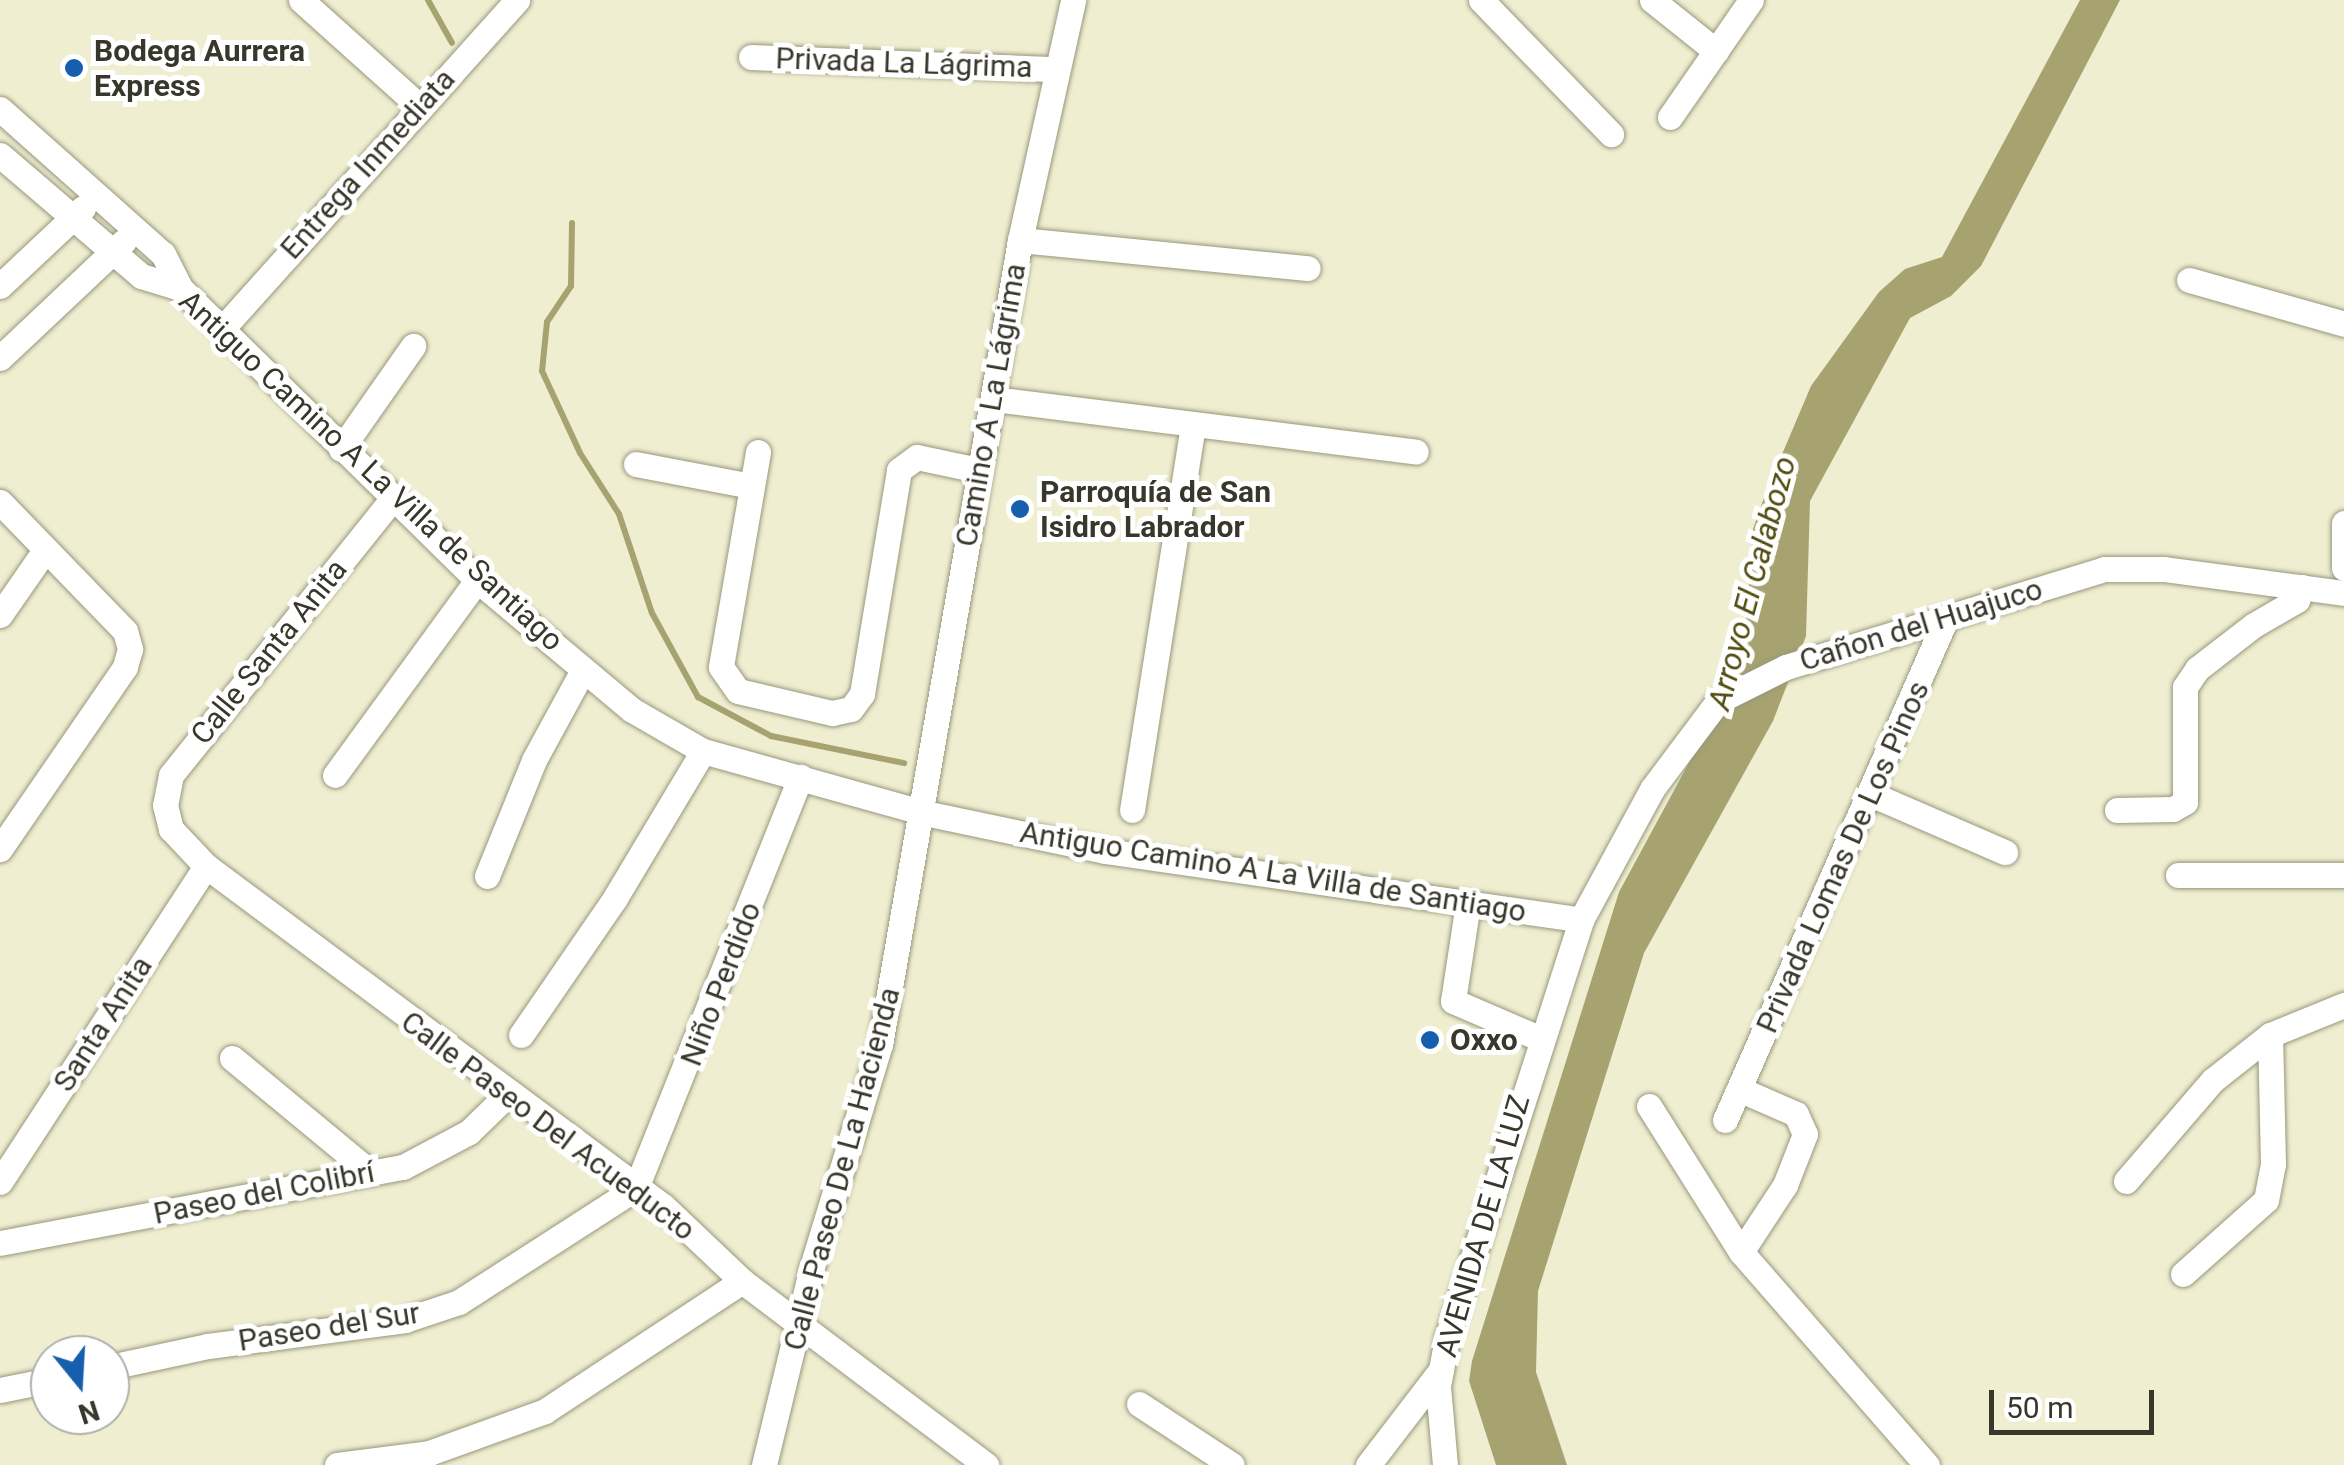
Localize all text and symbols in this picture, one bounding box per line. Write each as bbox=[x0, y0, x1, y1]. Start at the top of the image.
place label: Bodega Aurrera Express bbox=[94, 33, 305, 104]
street label: Privada La Lágrima bbox=[775, 41, 1033, 85]
marker: Bodega Aurrera Express bbox=[63, 57, 85, 79]
street label: Entrega Inmediata bbox=[273, 61, 463, 267]
street label: Camino A La Lágrima bbox=[948, 261, 1034, 549]
street label: Antiguo Camino A La Villa de Santiago bbox=[172, 283, 570, 659]
water label: Arroyo El Calabozo bbox=[1700, 452, 1804, 714]
place label: Parroquía de San Isidro Labrador bbox=[1040, 474, 1271, 544]
marker: Parroquía de San Isidro Labrador bbox=[1009, 498, 1031, 520]
street label: Calle Santa Anita bbox=[183, 552, 355, 752]
street label: Cañon del Huajuco bbox=[1795, 571, 2047, 679]
street label: Privada Lomas De Los Pinos bbox=[1749, 676, 1937, 1038]
street label: Antiguo Camino A La Villa de Santiago bbox=[1017, 814, 1529, 930]
street label: Niño Perdido bbox=[673, 897, 769, 1071]
street label: Santa Anita bbox=[46, 950, 160, 1098]
street label: Calle Paseo De La Hacienda bbox=[776, 984, 908, 1354]
street label: Calle Paseo Del Acueducto bbox=[394, 1004, 702, 1248]
place label: Oxxo bbox=[1450, 1022, 1518, 1058]
marker: Oxxo bbox=[1419, 1029, 1441, 1051]
street label: AVENIDA DE LA LUZ bbox=[1428, 1091, 1538, 1361]
street label: Paseo del Colibrí bbox=[150, 1154, 378, 1232]
street label: Paseo del Sur bbox=[236, 1295, 422, 1359]
north arrow bbox=[30, 1335, 130, 1435]
scale bar bbox=[1994, 1370, 2159, 1432]
text: 50 m bbox=[2006, 1390, 2073, 1425]
text: N bbox=[74, 1393, 103, 1431]

